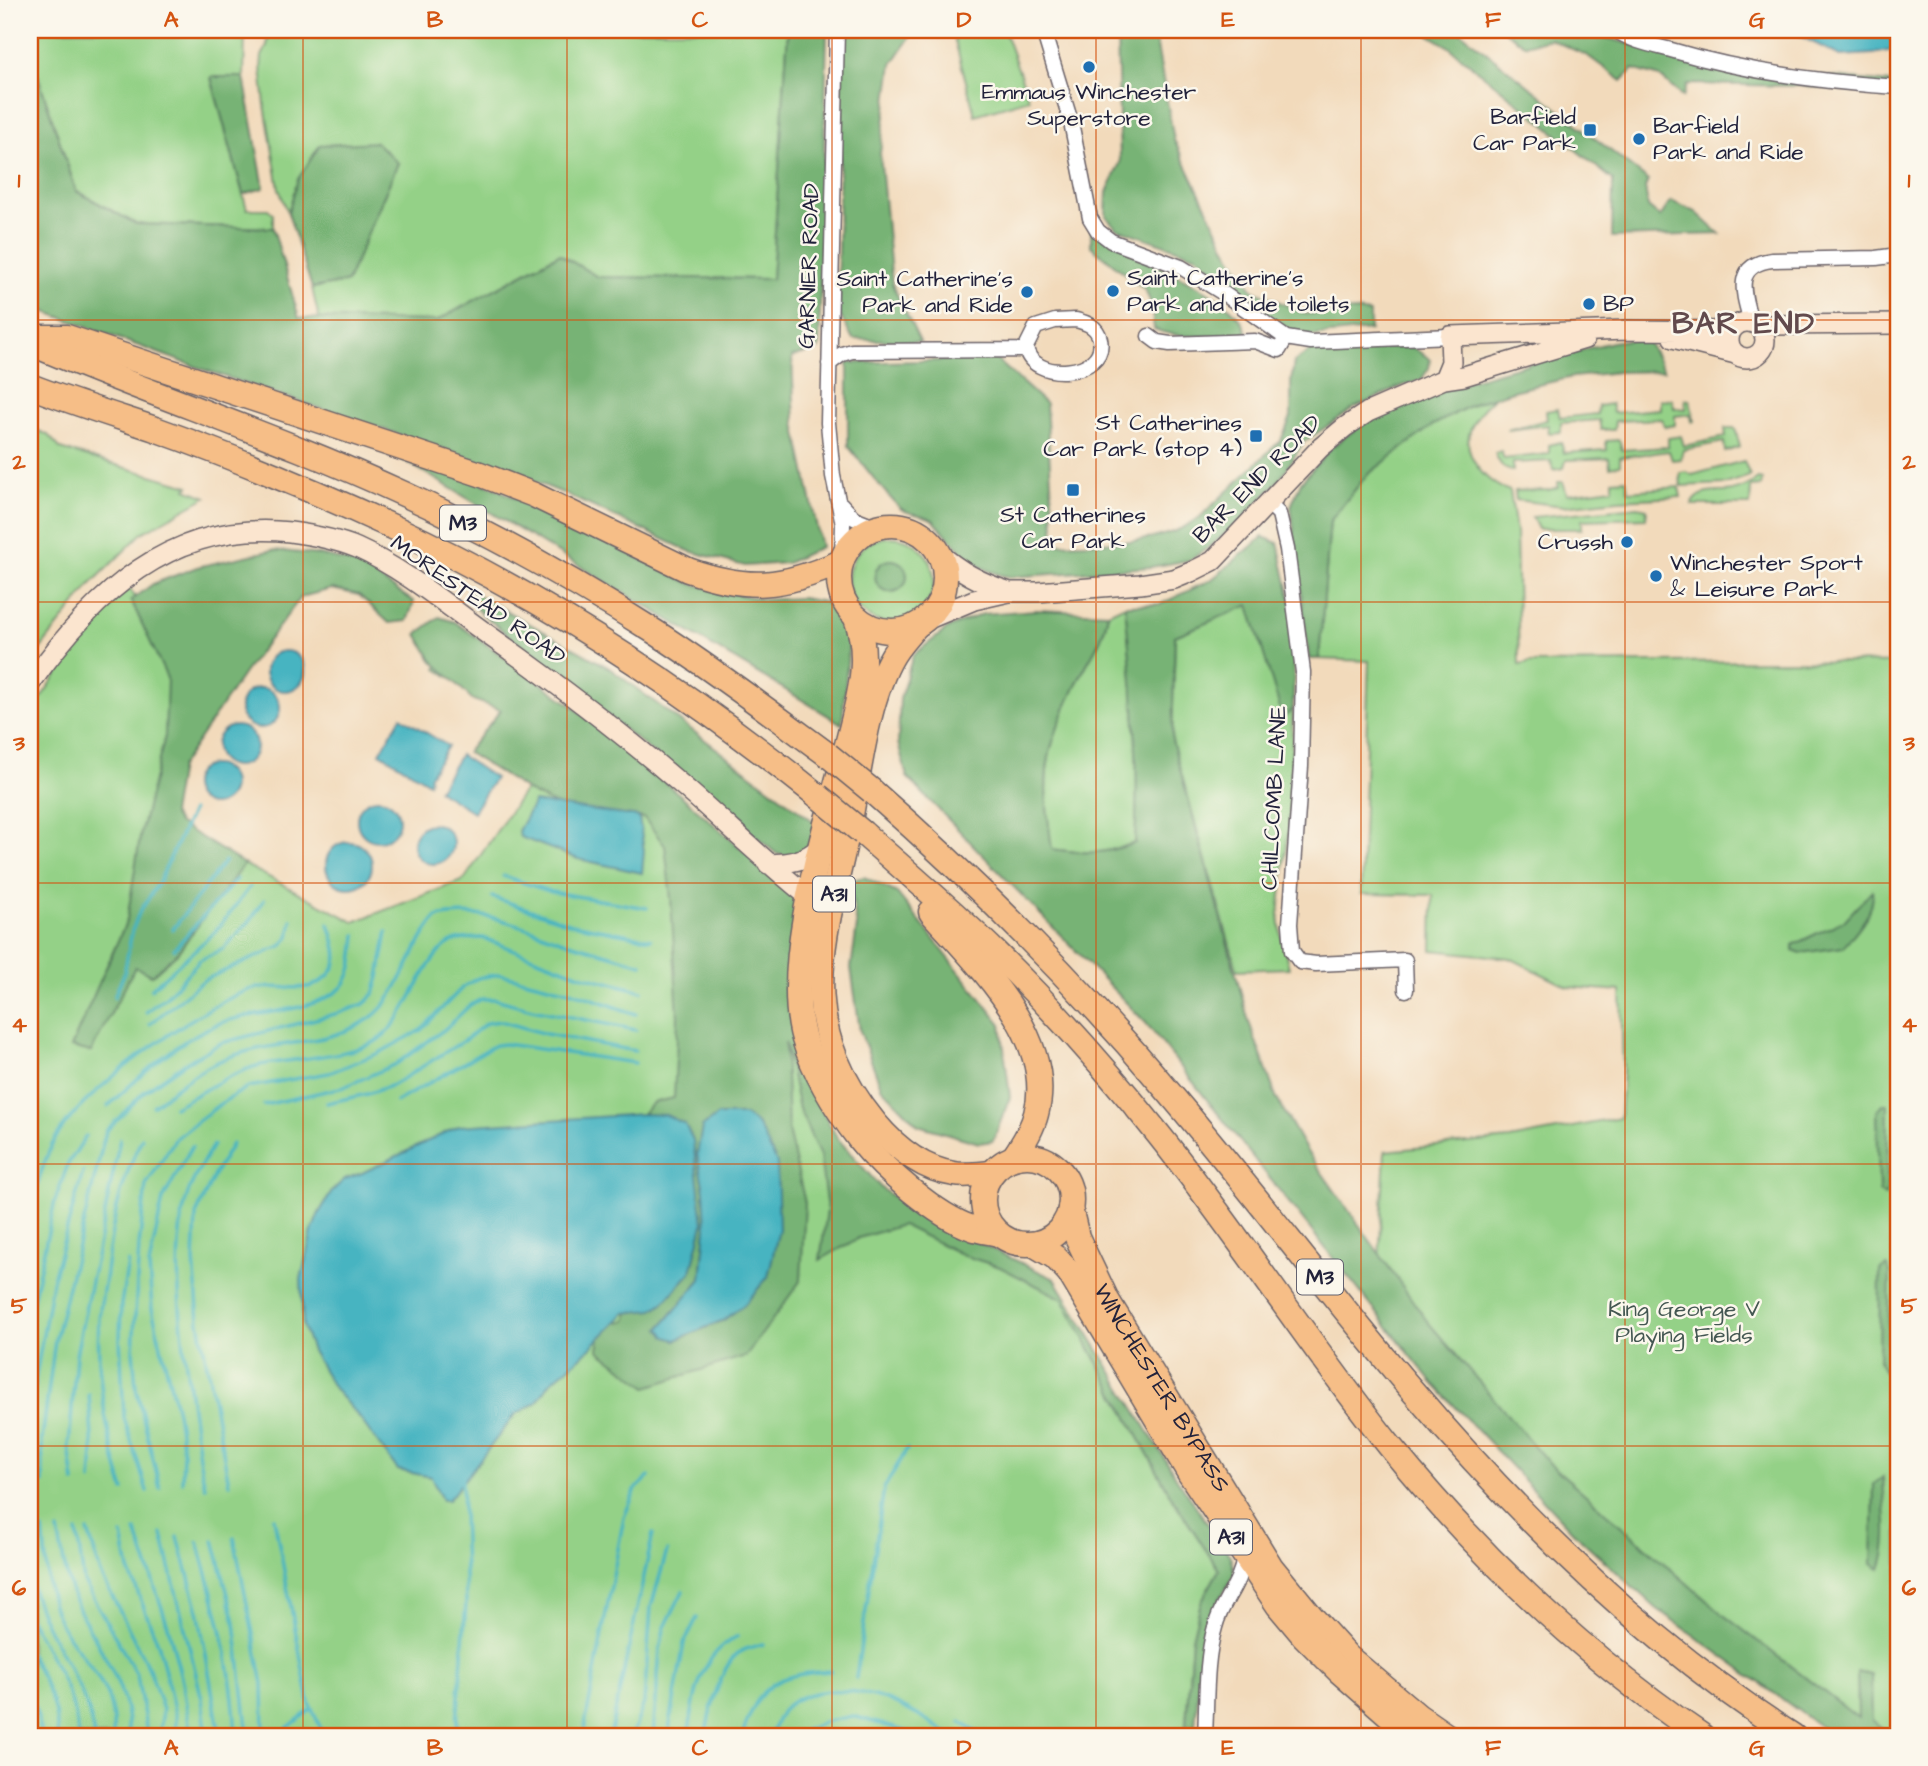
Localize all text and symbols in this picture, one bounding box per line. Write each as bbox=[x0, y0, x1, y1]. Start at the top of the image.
text: A bbox=[164, 4, 179, 36]
text: B bbox=[427, 4, 444, 36]
text: C bbox=[692, 4, 709, 36]
text: D bbox=[957, 4, 972, 36]
text: E bbox=[1221, 4, 1235, 36]
text: F bbox=[1485, 4, 1502, 36]
text: G bbox=[1749, 4, 1765, 36]
marker: Emmaus Winchester Superstore bbox=[1081, 59, 1097, 75]
place label: Emmaus Winchester Superstore bbox=[982, 76, 1197, 134]
place label: Barfield Car Park bbox=[1473, 101, 1576, 159]
place label: Barfield Park and Ride bbox=[1653, 110, 1804, 168]
marker: Barfield Car Park bbox=[1582, 122, 1598, 138]
marker: Barfield Park and Ride bbox=[1631, 131, 1647, 147]
text: 1 bbox=[18, 164, 21, 196]
text: 1 bbox=[1908, 164, 1911, 196]
street label: GARNIER ROAD bbox=[790, 183, 828, 349]
place label: Saint Catherine's Park and Ride toilets bbox=[1127, 262, 1350, 320]
place label: Saint Catherine's Park and Ride bbox=[837, 263, 1013, 321]
marker: Saint Catherine's Park and Ride toilets bbox=[1105, 283, 1121, 299]
marker: Saint Catherine's Park and Ride bbox=[1019, 284, 1035, 300]
place label: BP bbox=[1603, 288, 1634, 320]
marker: BP bbox=[1581, 296, 1597, 312]
district label: BAR END bbox=[1672, 303, 1816, 345]
place label: St Catherines Car Park (stop 4) bbox=[1043, 407, 1242, 465]
street label: BAR END ROAD bbox=[1185, 407, 1329, 551]
marker: St Catherines Car Park (stop 4) bbox=[1248, 428, 1264, 444]
text: 2 bbox=[11, 446, 26, 478]
text: 2 bbox=[1901, 446, 1916, 478]
marker: St Catherines Car Park bbox=[1065, 482, 1081, 498]
place label: St Catherines Car Park bbox=[1000, 499, 1146, 557]
road number: M3 bbox=[440, 505, 486, 540]
place label: Crussh bbox=[1538, 526, 1614, 558]
street label: MORESTEAD ROAD bbox=[384, 527, 572, 673]
marker: Crussh bbox=[1619, 534, 1635, 550]
place label: Winchester Sport & Leisure Park bbox=[1670, 547, 1863, 605]
marker: Winchester Sport & Leisure Park bbox=[1648, 568, 1664, 584]
street label: CHILCOMB LANE bbox=[1253, 705, 1295, 891]
text: 3 bbox=[12, 727, 25, 759]
text: 3 bbox=[1902, 727, 1915, 759]
road number: A31 bbox=[813, 876, 855, 912]
text: 4 bbox=[11, 1009, 27, 1041]
text: 4 bbox=[1901, 1009, 1917, 1041]
road number: M3 bbox=[1297, 1260, 1343, 1294]
street label: WINCHESTER BYPASS bbox=[1086, 1278, 1238, 1499]
text: 5 bbox=[11, 1290, 28, 1322]
text: 5 bbox=[1901, 1290, 1918, 1322]
park label: King George V Playing Fields bbox=[1608, 1293, 1761, 1352]
road number: A31 bbox=[1210, 1520, 1252, 1554]
text: 6 bbox=[12, 1572, 27, 1604]
text: 6 bbox=[1902, 1572, 1917, 1604]
text: A bbox=[164, 1732, 179, 1764]
text: B bbox=[427, 1732, 444, 1764]
text: C bbox=[692, 1732, 709, 1764]
text: D bbox=[957, 1732, 972, 1764]
text: E bbox=[1221, 1732, 1235, 1764]
text: F bbox=[1485, 1732, 1502, 1764]
text: G bbox=[1749, 1732, 1765, 1764]

